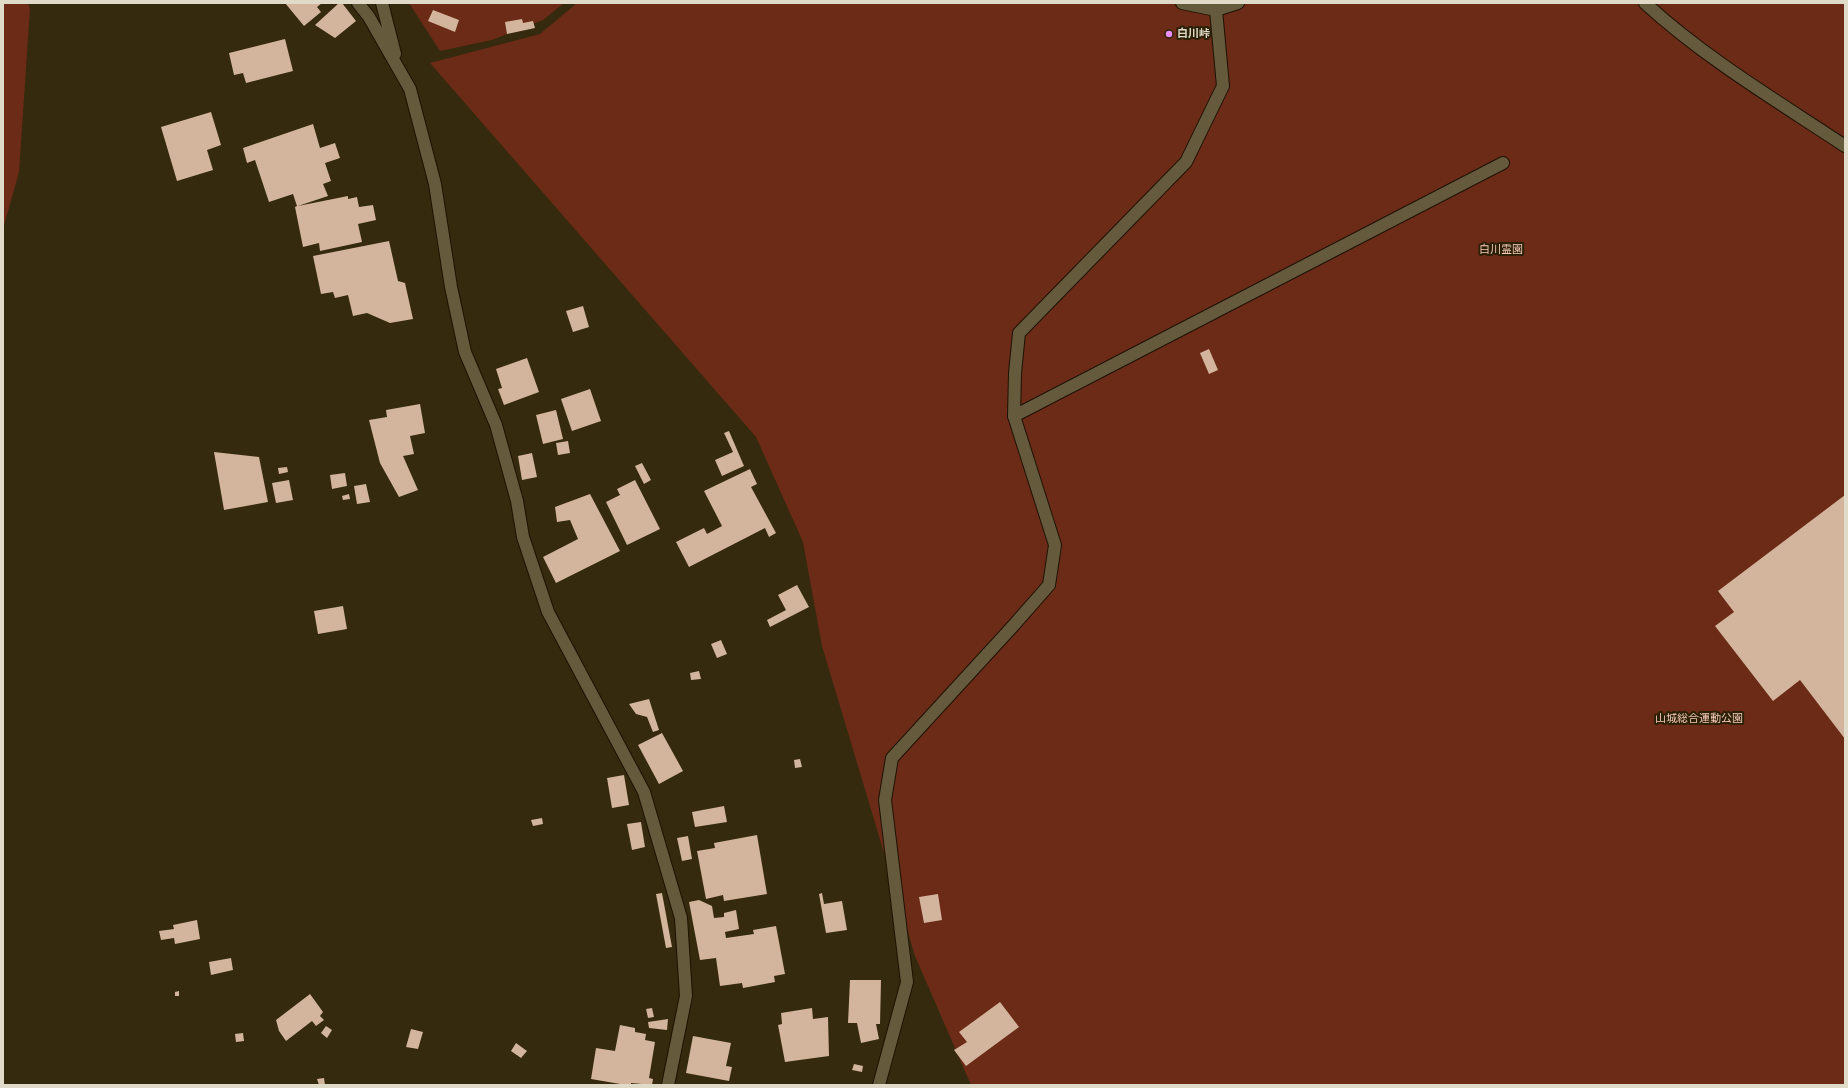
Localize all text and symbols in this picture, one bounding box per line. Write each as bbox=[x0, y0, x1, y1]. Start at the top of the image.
place label: 白川峠 bbox=[1177, 27, 1210, 41]
marker: 白川峠 bbox=[1164, 29, 1174, 39]
park label: 白川霊園 bbox=[1479, 243, 1523, 257]
park label: 山城総合運動公園 bbox=[1655, 712, 1743, 726]

